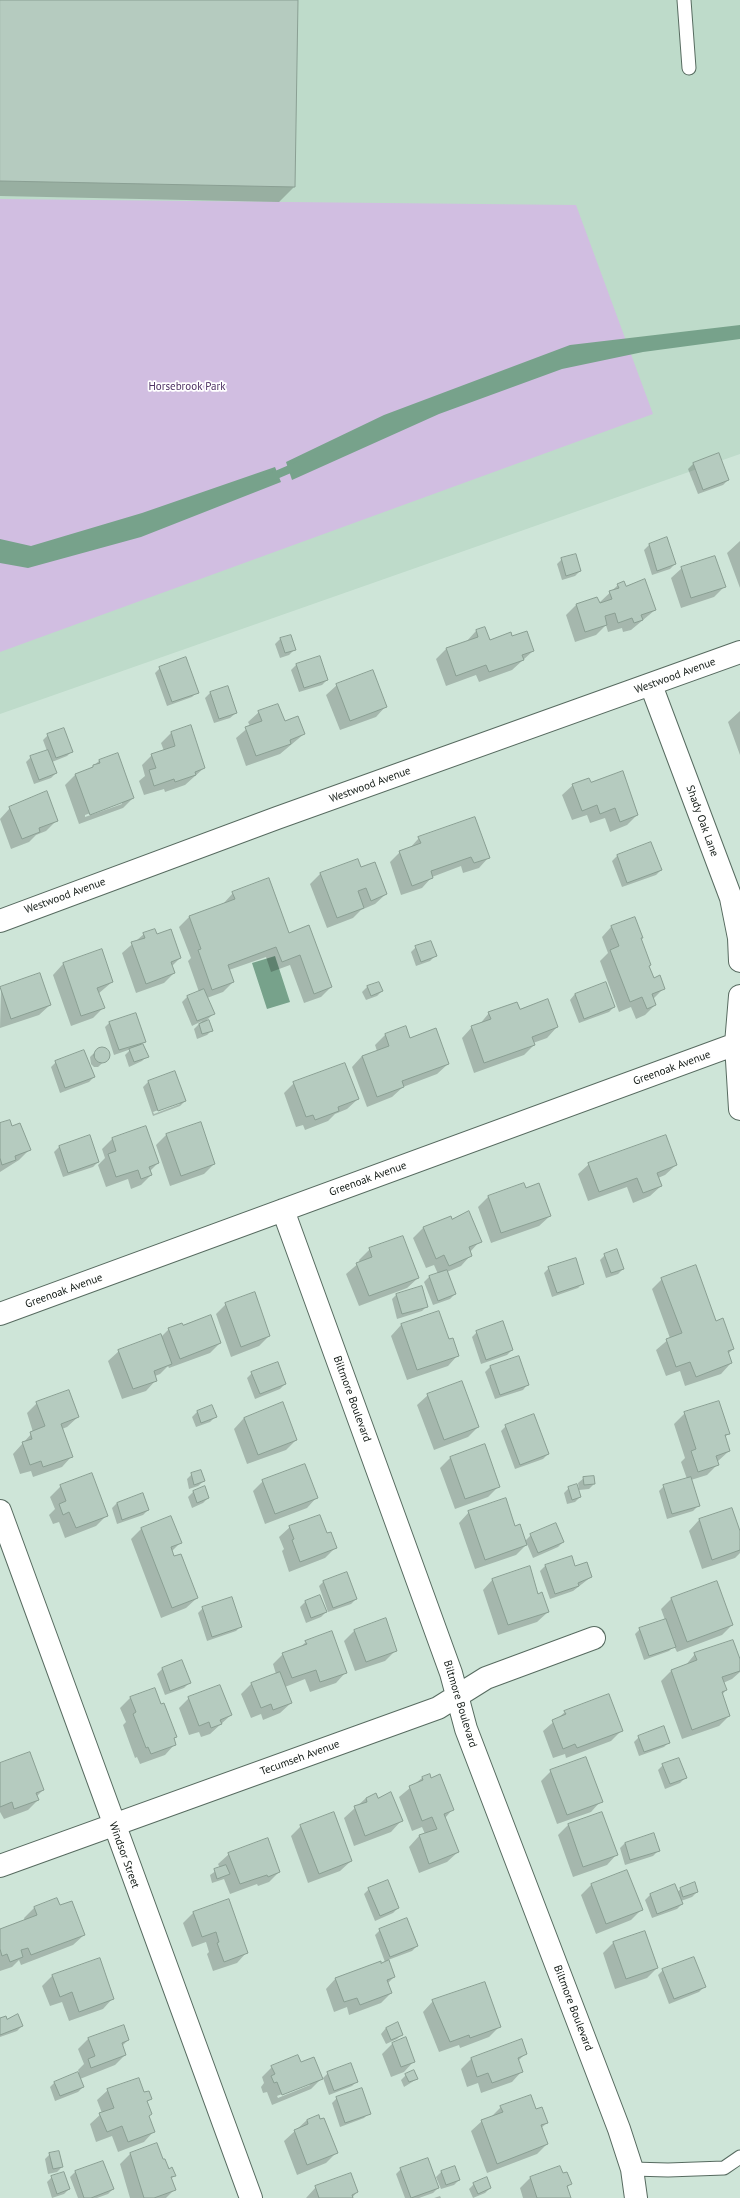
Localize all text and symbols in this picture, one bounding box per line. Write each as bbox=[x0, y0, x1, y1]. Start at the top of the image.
park label: Horsebrook Park bbox=[148, 380, 226, 394]
street label: Westwood Avenue bbox=[633, 655, 717, 697]
street label: Westwood Avenue bbox=[328, 764, 412, 806]
street label: Shady Oak Lane bbox=[683, 783, 721, 859]
street label: Westwood Avenue bbox=[23, 875, 107, 917]
street label: Greenoak Avenue bbox=[631, 1048, 713, 1088]
street label: Greenoak Avenue bbox=[327, 1159, 409, 1199]
street label: Greenoak Avenue bbox=[23, 1271, 105, 1311]
street label: Biltmore Boulevard bbox=[330, 1354, 374, 1444]
street label: Biltmore Boulevard bbox=[440, 1659, 480, 1749]
street label: Tecumseh Avenue bbox=[259, 1738, 341, 1778]
street label: Windsor Street bbox=[106, 1820, 142, 1890]
street label: Biltmore Boulevard bbox=[551, 1963, 595, 2053]

